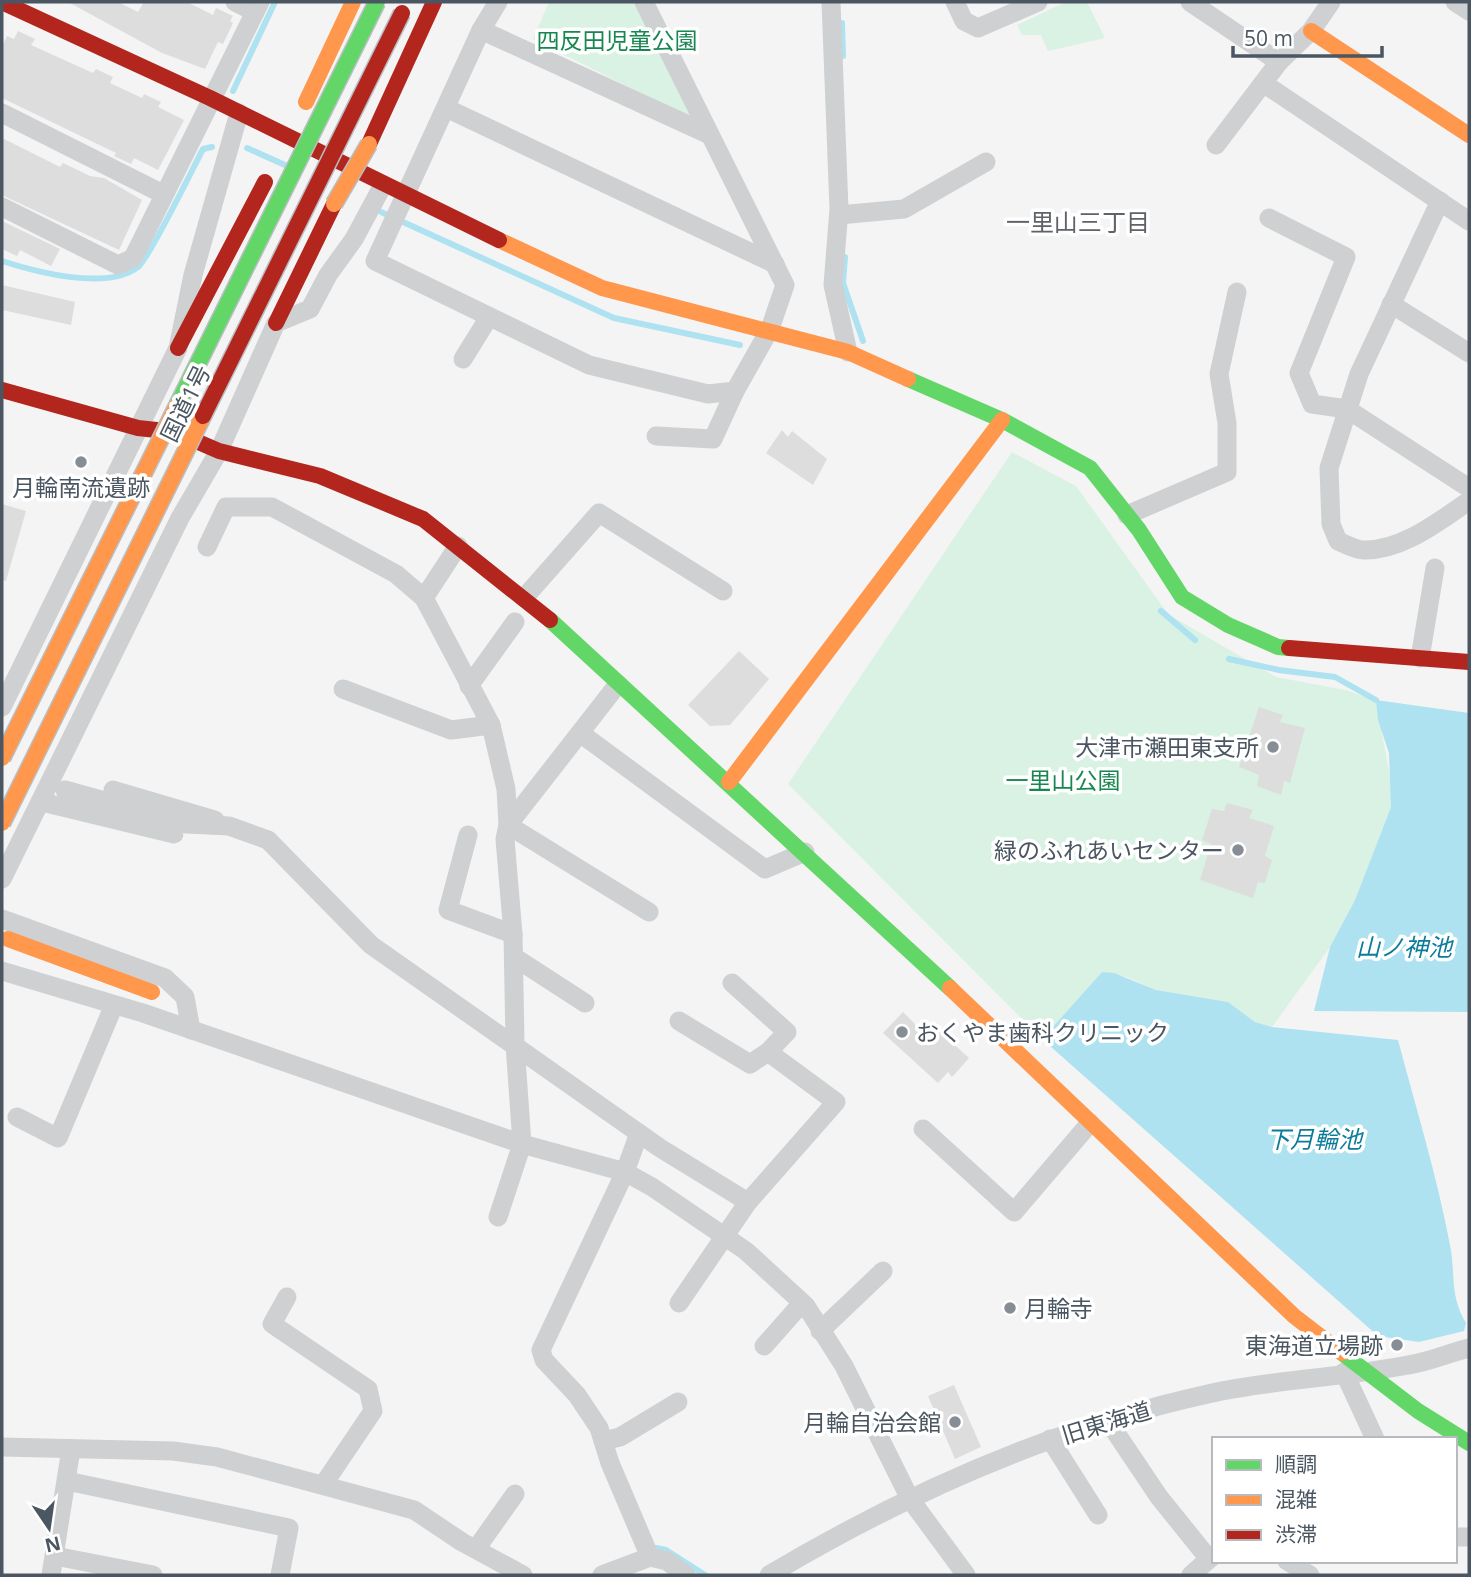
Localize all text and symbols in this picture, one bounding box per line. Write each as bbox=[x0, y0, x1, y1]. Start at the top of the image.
scale bar bbox=[1233, 14, 1382, 58]
park label: 四反田児童公園 bbox=[537, 24, 698, 56]
text: 50 m bbox=[1244, 24, 1293, 52]
district label: 一里山三丁目 bbox=[1006, 205, 1150, 238]
street label: 国道1号 bbox=[153, 359, 217, 447]
marker: 月輪南流遺跡 bbox=[73, 454, 89, 470]
place label: 月輪南流遺跡 bbox=[12, 471, 150, 503]
place label: 大津市瀬田東支所 bbox=[1075, 731, 1259, 763]
marker: 大津市瀬田東支所 bbox=[1265, 739, 1281, 755]
park label: 一里山公園 bbox=[1006, 764, 1121, 796]
place label: 緑のふれあいセンター bbox=[994, 834, 1224, 866]
marker: 緑のふれあいセンター bbox=[1230, 842, 1246, 858]
water label: 山ノ神池 bbox=[1356, 930, 1454, 963]
place label: おくやま歯科クリニック bbox=[916, 1016, 1169, 1048]
marker: おくやま歯科クリニック bbox=[894, 1024, 910, 1040]
water label: 下月輪池 bbox=[1266, 1122, 1364, 1155]
place label: 月輪寺 bbox=[1024, 1292, 1093, 1324]
marker: 月輪寺 bbox=[1002, 1300, 1018, 1316]
place label: 東海道立場跡 bbox=[1245, 1329, 1383, 1361]
marker: 東海道立場跡 bbox=[1389, 1337, 1405, 1353]
street label: 旧東海道 bbox=[1057, 1393, 1155, 1451]
place label: 月輪自治会館 bbox=[803, 1406, 941, 1438]
marker: 月輪自治会館 bbox=[947, 1414, 963, 1430]
legend bbox=[1212, 1437, 1457, 1563]
text: 順調 bbox=[1275, 1450, 1317, 1478]
text: 混雑 bbox=[1275, 1485, 1317, 1513]
north arrow bbox=[14, 1493, 84, 1563]
text: 渋滞 bbox=[1275, 1520, 1317, 1548]
text: N bbox=[42, 1530, 63, 1559]

